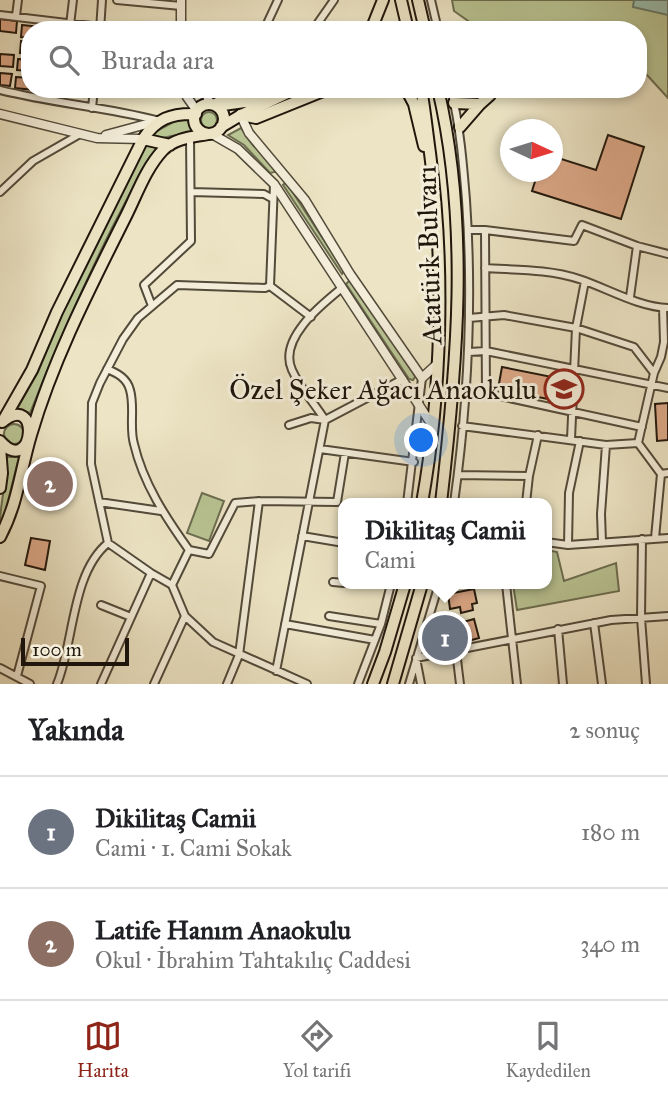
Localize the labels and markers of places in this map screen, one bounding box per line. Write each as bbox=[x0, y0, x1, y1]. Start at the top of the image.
school or university icon: Özel Şeker Ağacı Anaokulu bbox=[543, 368, 585, 410]
place label: Özel Şeker Ağacı Anaokulu bbox=[229, 372, 537, 407]
pin: 2 bbox=[27, 458, 73, 510]
pin: 1 bbox=[422, 612, 468, 664]

